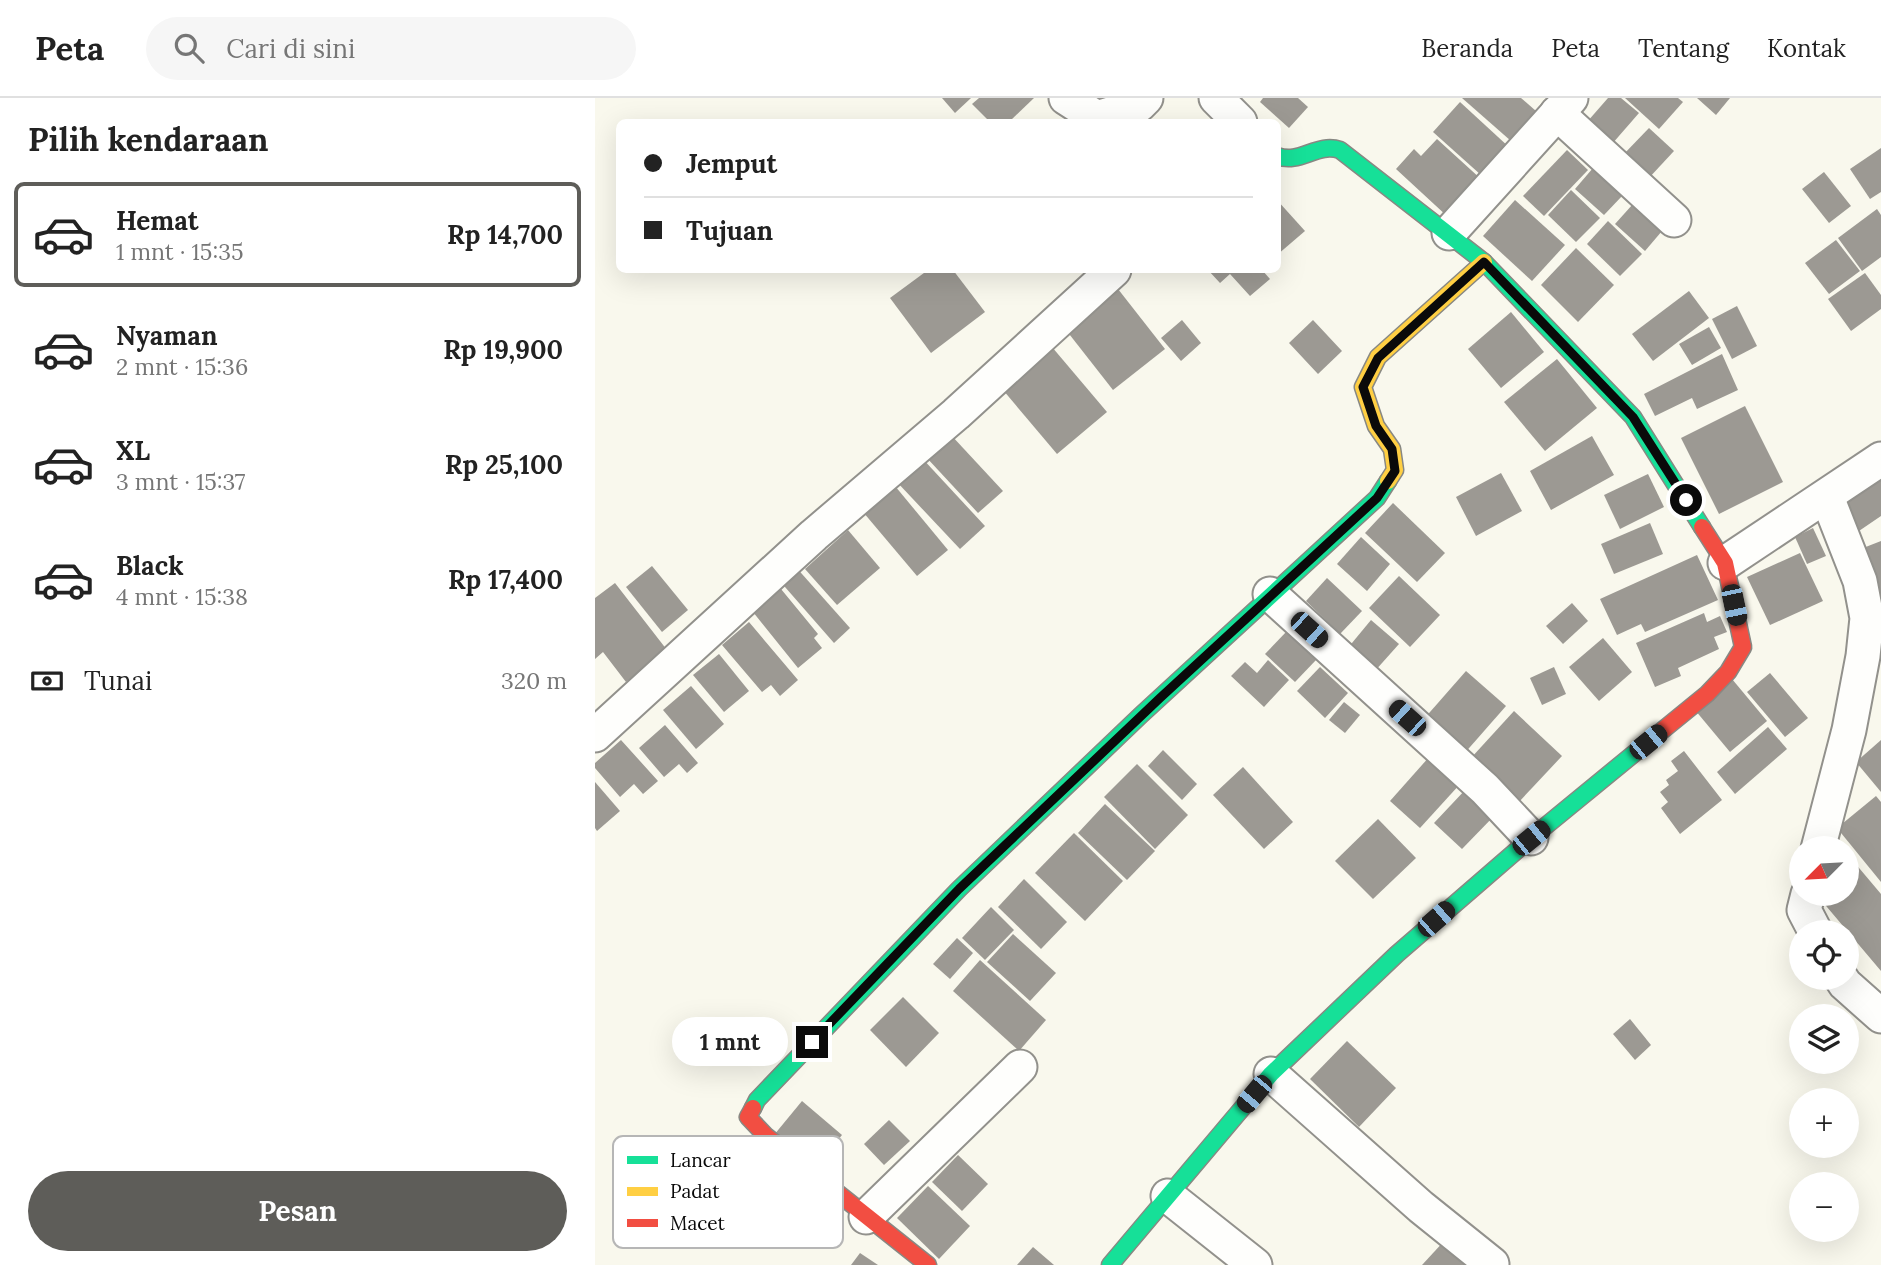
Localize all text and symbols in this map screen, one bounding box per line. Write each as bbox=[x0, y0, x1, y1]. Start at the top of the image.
search box bbox=[146, 17, 636, 80]
text: Peta bbox=[35, 27, 104, 69]
icon: search bbox=[170, 29, 208, 67]
text: Cari di sini bbox=[226, 32, 355, 65]
text: Beranda bbox=[1421, 33, 1513, 64]
text: Peta bbox=[1551, 33, 1600, 64]
text: Tentang bbox=[1638, 33, 1729, 64]
text: Kontak bbox=[1767, 33, 1846, 64]
text: Pilih kendaraan bbox=[28, 119, 268, 160]
text: Jemput bbox=[686, 147, 777, 180]
icon: car bbox=[32, 203, 95, 266]
text: Hemat bbox=[116, 204, 198, 237]
text: Tujuan bbox=[686, 214, 773, 247]
text: Rp 14,700 bbox=[447, 218, 563, 251]
text: 1 mnt · 15:35 bbox=[116, 237, 244, 266]
icon: car bbox=[32, 318, 95, 381]
text: Nyaman bbox=[116, 319, 217, 352]
text: Rp 19,900 bbox=[443, 333, 563, 366]
text: 2 mnt · 15:36 bbox=[116, 352, 248, 381]
icon: car bbox=[32, 433, 95, 496]
text: XL bbox=[116, 434, 150, 467]
text: Rp 25,100 bbox=[445, 448, 563, 481]
text: 3 mnt · 15:37 bbox=[116, 467, 245, 496]
route start bbox=[1670, 484, 1702, 516]
icon: car bbox=[32, 548, 95, 611]
text: Black bbox=[116, 549, 184, 582]
text: Rp 17,400 bbox=[448, 563, 563, 596]
text: 4 mnt · 15:38 bbox=[116, 582, 248, 611]
car bbox=[1720, 582, 1749, 628]
car bbox=[1287, 608, 1332, 652]
icon: cash bbox=[28, 662, 66, 700]
text: Tunai bbox=[84, 664, 152, 697]
text: 320 m bbox=[501, 666, 567, 695]
car bbox=[1385, 696, 1430, 740]
car bbox=[1626, 721, 1671, 763]
car bbox=[1509, 817, 1554, 859]
north arrow bbox=[1789, 836, 1859, 906]
map controls bbox=[1789, 836, 1859, 1242]
car bbox=[1414, 897, 1459, 941]
button: locate bbox=[1789, 920, 1859, 990]
button: layers bbox=[1789, 1004, 1859, 1074]
callout: 1 mnt bbox=[672, 1018, 787, 1066]
route end bbox=[796, 1026, 828, 1058]
text: 1 mnt bbox=[700, 1027, 760, 1056]
car bbox=[1233, 1071, 1276, 1117]
button: + bbox=[1789, 1088, 1859, 1158]
legend bbox=[613, 1136, 843, 1248]
text: Lancar bbox=[670, 1148, 732, 1172]
button: Pesan bbox=[28, 1171, 567, 1251]
button: − bbox=[1789, 1172, 1859, 1242]
text: Padat bbox=[670, 1179, 720, 1203]
text: Macet bbox=[670, 1211, 725, 1235]

